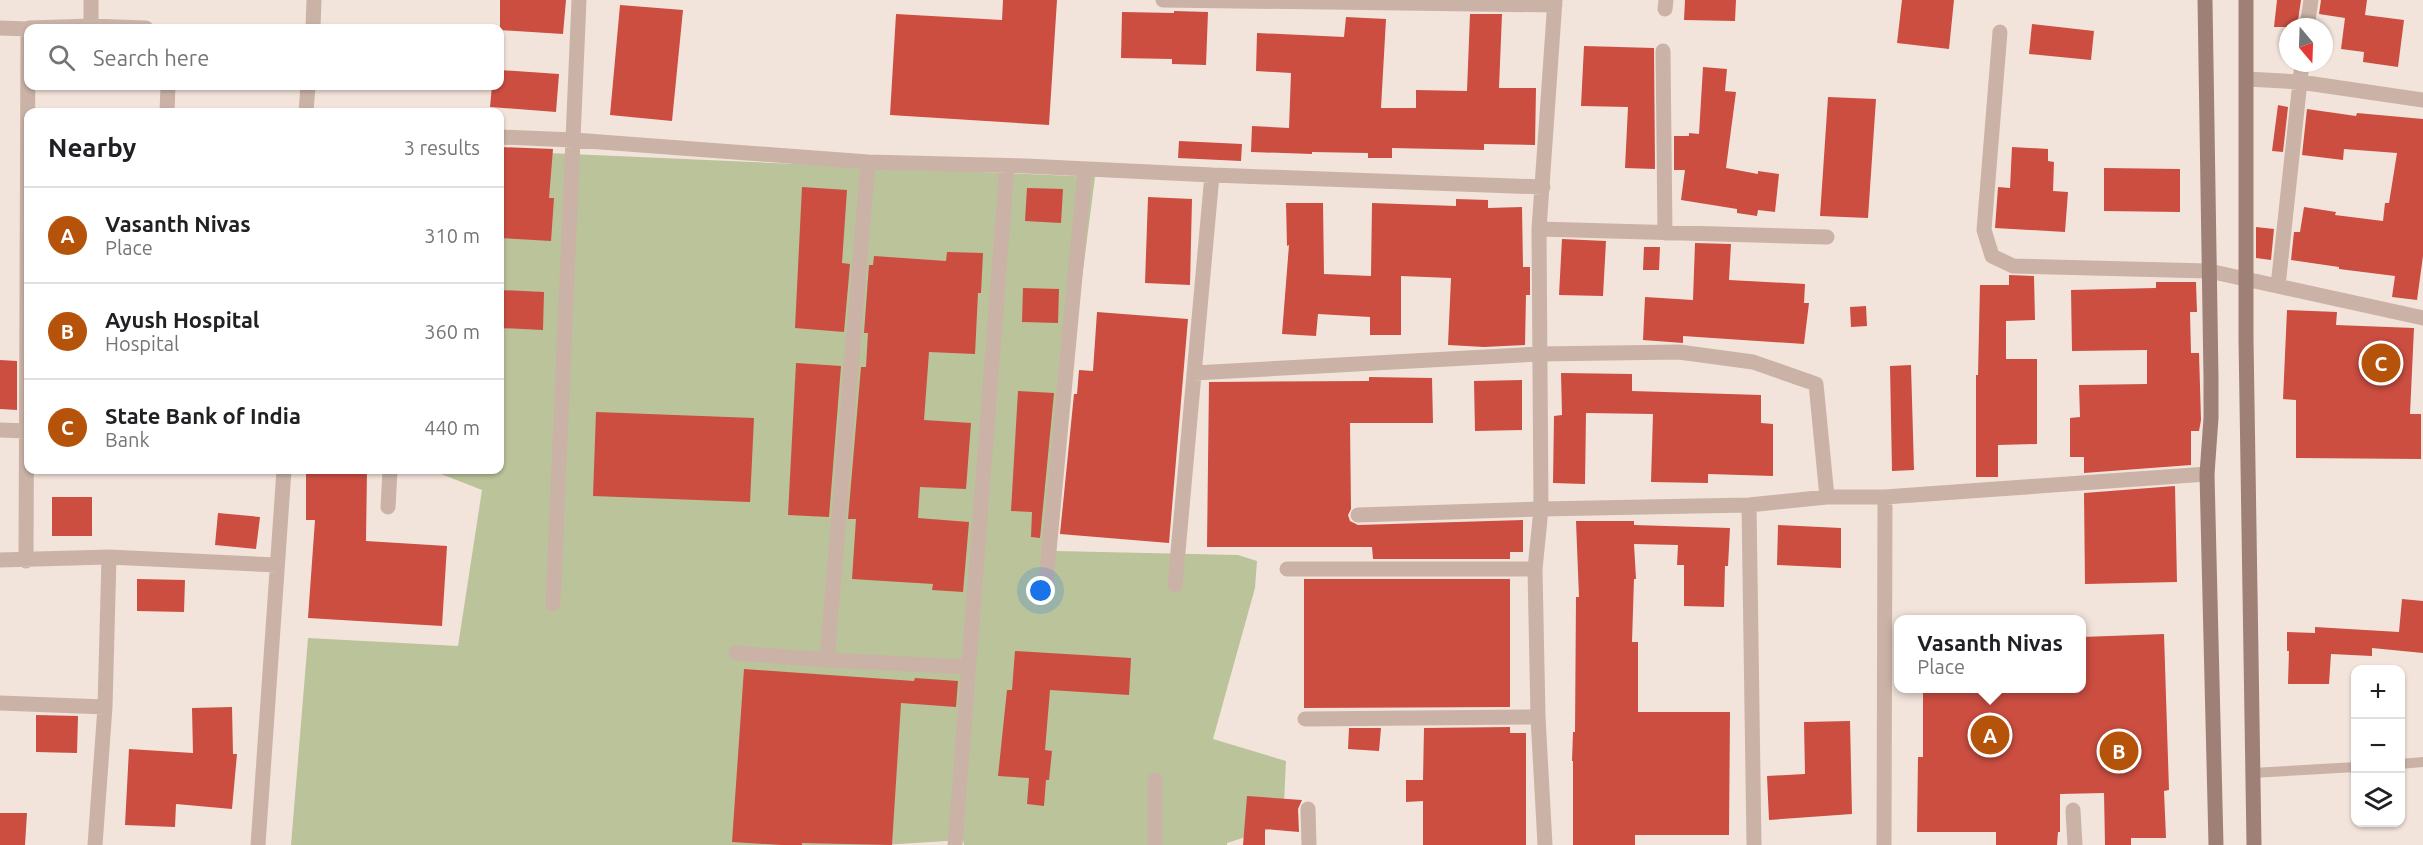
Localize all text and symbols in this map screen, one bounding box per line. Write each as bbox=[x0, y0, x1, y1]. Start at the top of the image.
north arrow bbox=[2279, 18, 2333, 72]
search box bbox=[24, 24, 504, 90]
icon: search bbox=[45, 41, 78, 74]
text: Search here bbox=[93, 45, 209, 70]
text: Nearby bbox=[48, 133, 136, 162]
text: 3 results bbox=[404, 136, 480, 159]
text: Vasanth Nivas bbox=[105, 211, 251, 236]
text: A bbox=[60, 224, 75, 247]
text: 310 m bbox=[424, 224, 480, 247]
text: Place bbox=[105, 236, 153, 259]
text: Ayush Hospital bbox=[105, 307, 260, 332]
text: B bbox=[61, 320, 74, 343]
text: 360 m bbox=[424, 320, 480, 343]
text: Hospital bbox=[105, 332, 179, 355]
pin: C bbox=[2362, 340, 2400, 386]
text: State Bank of India bbox=[105, 403, 301, 428]
text: C bbox=[61, 416, 74, 439]
text: 440 m bbox=[424, 416, 480, 439]
text: Bank bbox=[105, 428, 150, 451]
your location bbox=[1026, 576, 1055, 605]
popup bbox=[1894, 615, 2086, 693]
text: Vasanth Nivas bbox=[1917, 630, 2063, 655]
text: Place bbox=[1917, 655, 1965, 678]
map controls bbox=[2351, 665, 2405, 827]
button: + bbox=[2351, 665, 2405, 719]
pin: A bbox=[1970, 712, 2010, 758]
button: − bbox=[2351, 719, 2405, 773]
pin: B bbox=[2100, 728, 2138, 774]
button: layers bbox=[2351, 773, 2405, 827]

